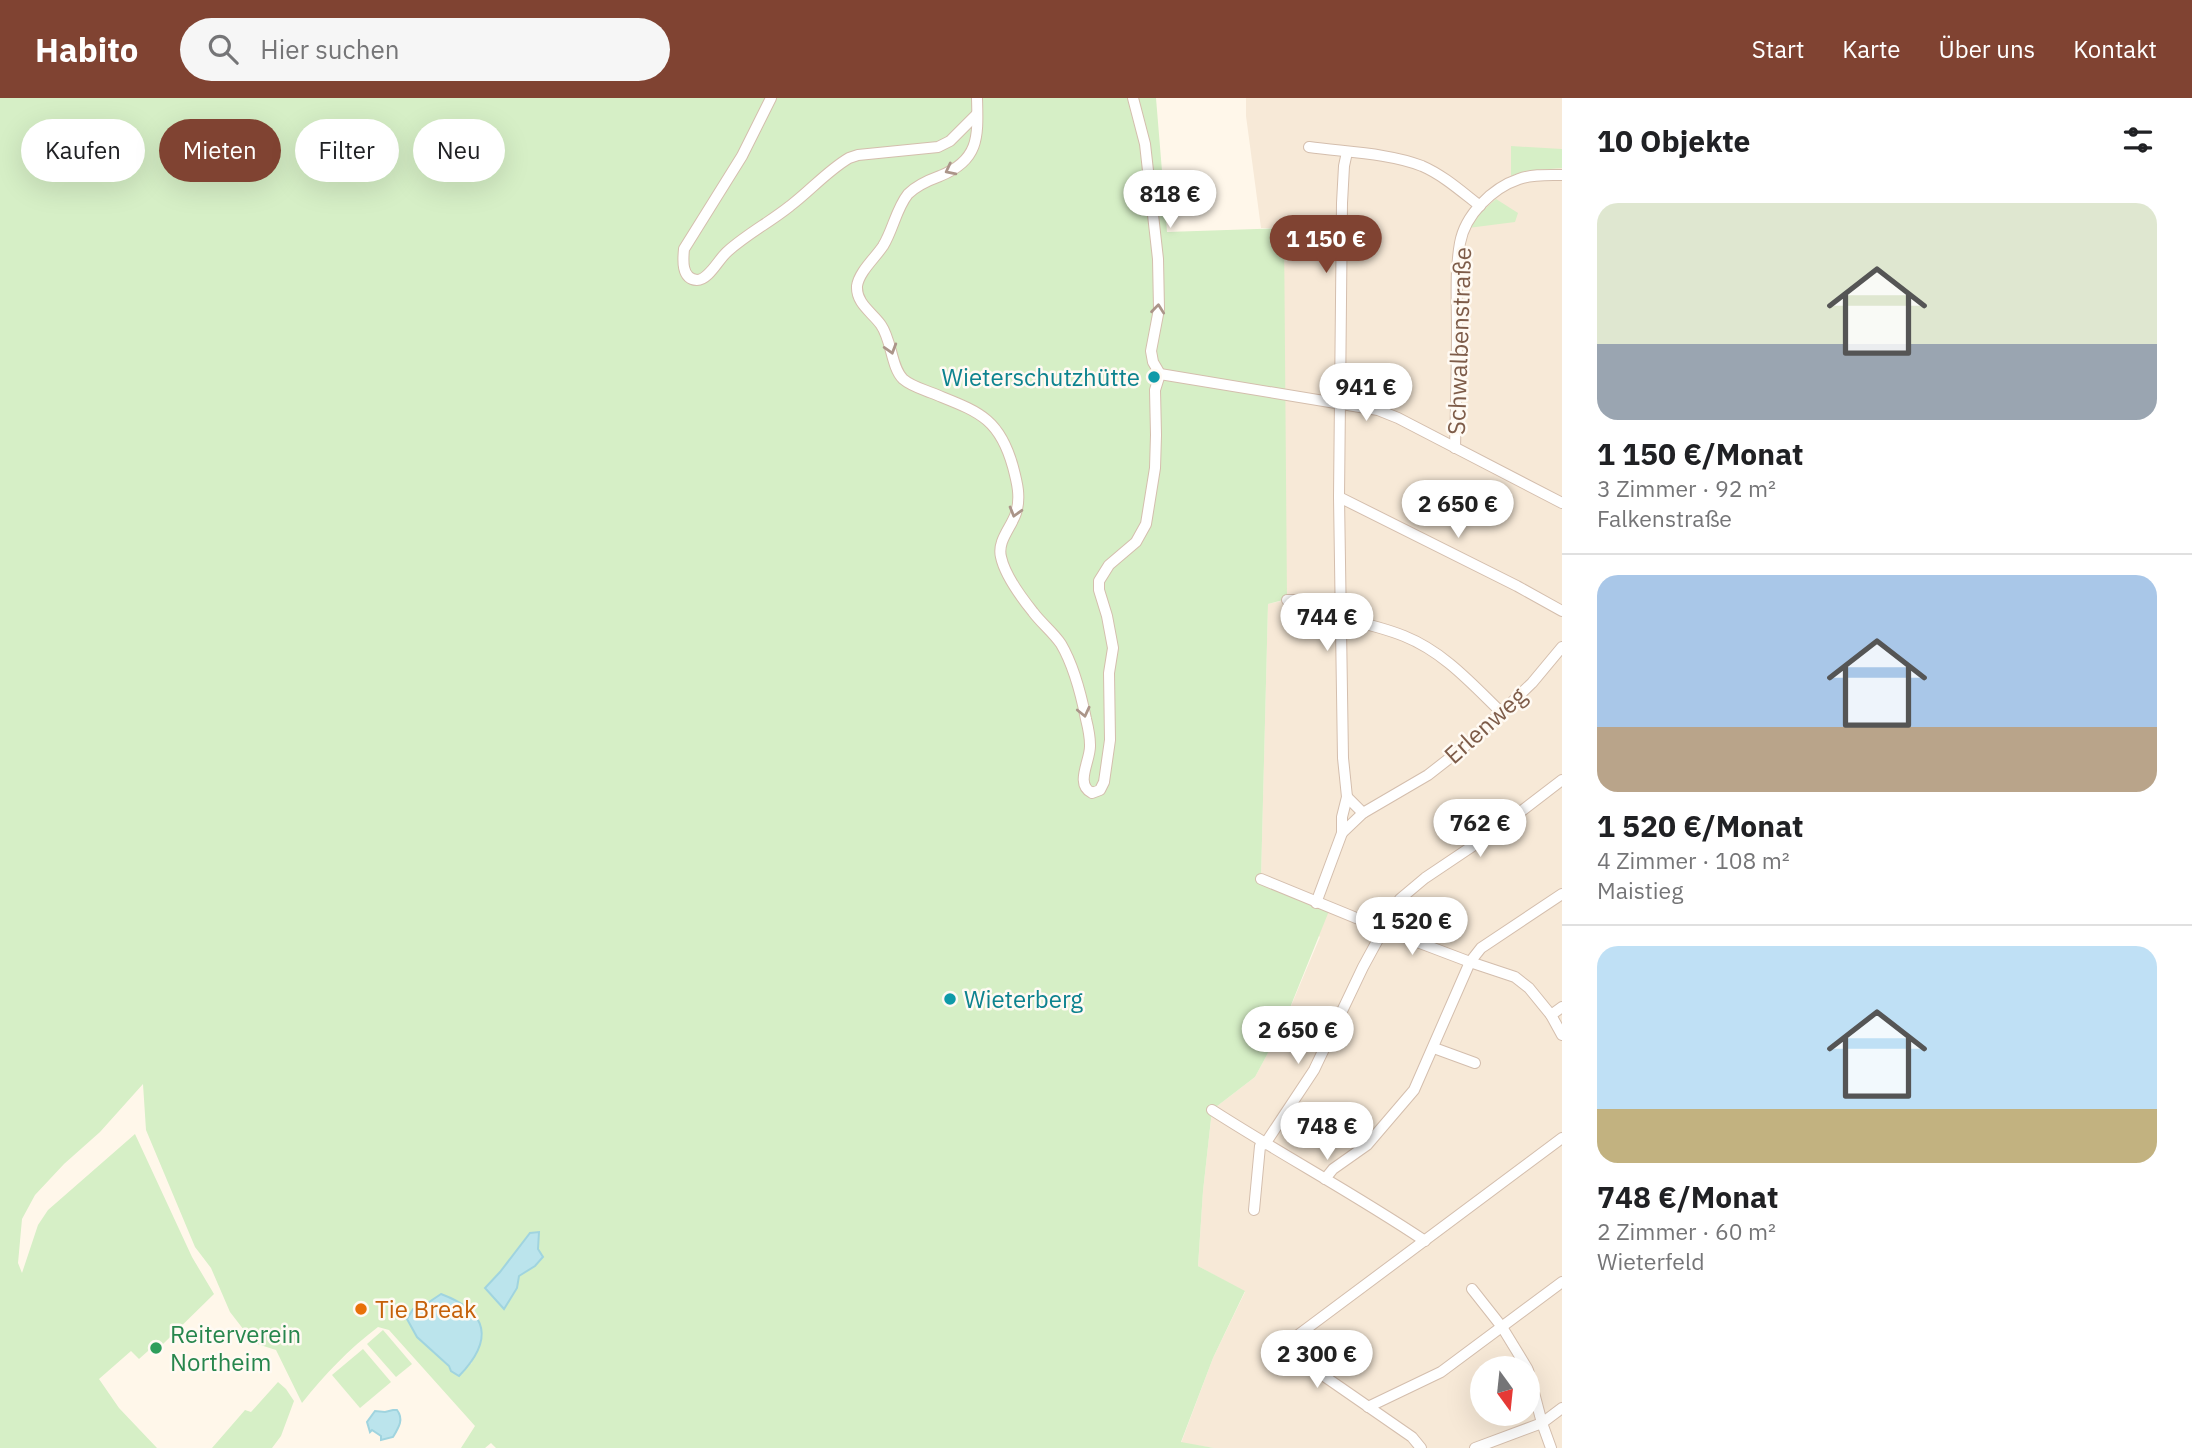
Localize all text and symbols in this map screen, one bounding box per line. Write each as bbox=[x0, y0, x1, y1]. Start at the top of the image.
search box bbox=[180, 18, 670, 81]
text: Habito bbox=[35, 28, 138, 71]
icon: search bbox=[204, 30, 242, 68]
text: Hier suchen bbox=[260, 32, 399, 66]
text: Start bbox=[1752, 33, 1804, 65]
text: Karte bbox=[1842, 33, 1900, 65]
text: Über uns bbox=[1938, 33, 2035, 65]
text: Kontakt bbox=[2073, 33, 2157, 65]
chip: Kaufen bbox=[21, 119, 145, 182]
chip: Mieten bbox=[159, 119, 281, 182]
chip: Filter bbox=[295, 119, 399, 182]
chip: Neu bbox=[413, 119, 505, 182]
text: 10 Objekte bbox=[1597, 121, 1750, 160]
icon: filters bbox=[2119, 121, 2157, 159]
one-way arrow bbox=[945, 162, 957, 176]
pin: 818 € bbox=[1121, 170, 1219, 230]
text: 818 € bbox=[1139, 178, 1201, 208]
pin: 1 150 € bbox=[1261, 216, 1391, 275]
text: 1 150 € bbox=[1286, 223, 1366, 253]
street label: Schwalbenstraße bbox=[1440, 247, 1478, 435]
icon: home bbox=[1814, 248, 1940, 374]
one-way arrow bbox=[1150, 303, 1165, 314]
one-way arrow bbox=[882, 342, 897, 354]
place label: Wieterschutzhütte bbox=[942, 361, 1140, 393]
pin: 941 € bbox=[1317, 364, 1415, 423]
marker: Wieterschutzhütte bbox=[1146, 369, 1162, 385]
text: 941 € bbox=[1335, 371, 1397, 401]
text: 1 150 €/Monat bbox=[1597, 434, 1804, 473]
text: 3 Zimmer · 92 m² bbox=[1597, 473, 1776, 503]
pin: 2 650 € bbox=[1393, 480, 1523, 540]
text: 2 650 € bbox=[1418, 488, 1498, 518]
text: Falkenstraße bbox=[1597, 503, 1732, 533]
one-way arrow bbox=[1009, 506, 1024, 518]
pin: 744 € bbox=[1278, 594, 1376, 653]
text: 744 € bbox=[1296, 601, 1358, 631]
icon: home bbox=[1814, 620, 1940, 746]
street label: Erlenweg bbox=[1437, 679, 1533, 770]
one-way arrow bbox=[1076, 706, 1091, 718]
pin: 762 € bbox=[1431, 800, 1529, 859]
text: 1 520 €/Monat bbox=[1597, 806, 1804, 845]
text: 762 € bbox=[1449, 807, 1511, 837]
text: 4 Zimmer · 108 m² bbox=[1597, 845, 1790, 875]
text: Maistieg bbox=[1597, 875, 1683, 905]
pin: 1 520 € bbox=[1347, 898, 1477, 957]
text: 1 520 € bbox=[1372, 905, 1452, 935]
place label: Wieterberg bbox=[964, 983, 1083, 1015]
marker: Wieterberg bbox=[942, 991, 958, 1007]
icon: home bbox=[1814, 991, 1940, 1117]
pin: 2 650 € bbox=[1233, 1006, 1363, 1066]
text: 2 650 € bbox=[1258, 1014, 1338, 1044]
pin: 748 € bbox=[1278, 1102, 1376, 1162]
text: 748 € bbox=[1296, 1110, 1358, 1140]
text: 748 €/Monat bbox=[1597, 1177, 1778, 1216]
text: 2 Zimmer · 60 m² bbox=[1597, 1216, 1776, 1246]
text: Wieterfeld bbox=[1597, 1246, 1705, 1276]
place label: Tie Break bbox=[375, 1293, 477, 1325]
marker: Tie Break bbox=[353, 1301, 369, 1317]
place label: Reiterverein Northeim bbox=[170, 1318, 301, 1378]
pin: 2 300 € bbox=[1252, 1330, 1382, 1390]
text: 2 300 € bbox=[1277, 1338, 1357, 1368]
marker: Reiterverein Northeim bbox=[148, 1340, 164, 1356]
north arrow bbox=[1470, 1356, 1540, 1426]
map controls bbox=[1470, 1356, 1540, 1426]

